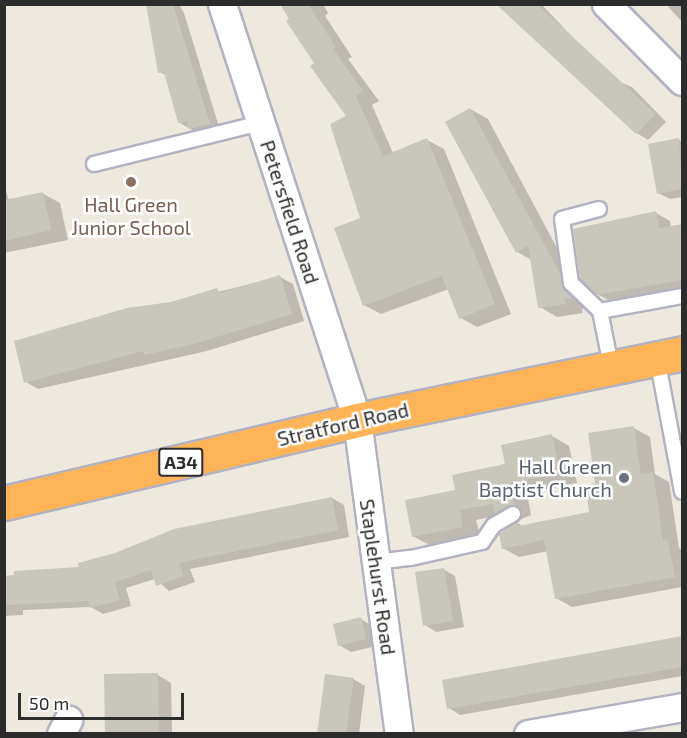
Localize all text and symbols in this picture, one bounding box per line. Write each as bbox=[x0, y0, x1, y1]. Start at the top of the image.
street label: Petersfield Road bbox=[255, 137, 325, 287]
marker: Hall Green Junior School bbox=[124, 175, 138, 189]
place label: Hall Green Junior School bbox=[71, 192, 191, 239]
street label: Stratford Road bbox=[275, 397, 411, 451]
road number: A34 bbox=[157, 447, 205, 477]
place label: Hall Green Baptist Church bbox=[479, 454, 612, 501]
marker: Hall Green Baptist Church bbox=[617, 471, 631, 485]
street label: Staplehurst Road bbox=[355, 497, 401, 657]
scale bar bbox=[21, 681, 188, 719]
text: 50 m bbox=[29, 692, 69, 714]

